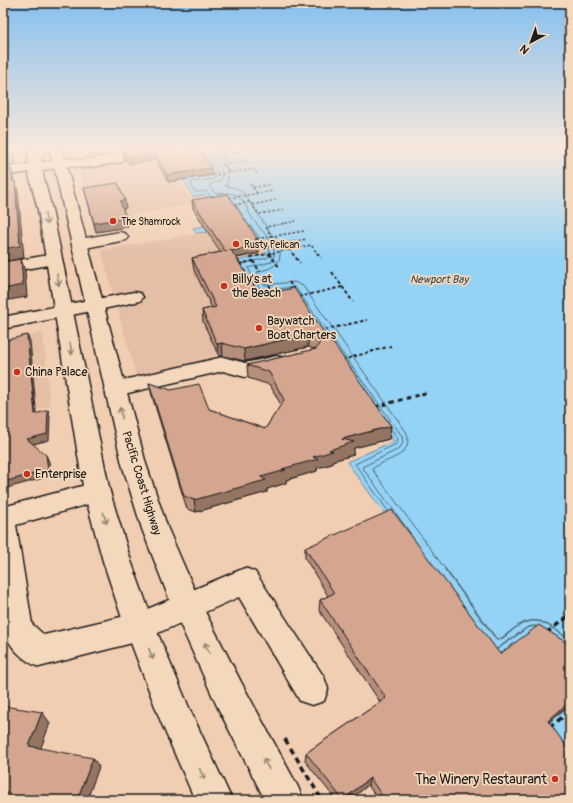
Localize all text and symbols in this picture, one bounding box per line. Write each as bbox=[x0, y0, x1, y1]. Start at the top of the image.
north arrow bbox=[511, 22, 551, 62]
text: N bbox=[517, 41, 532, 57]
one-way arrow bbox=[43, 212, 51, 225]
marker: The Shamrock bbox=[108, 216, 118, 226]
place label: The Shamrock bbox=[121, 216, 181, 228]
marker: Rusty Pelican bbox=[231, 239, 241, 249]
place label: Rusty Pelican bbox=[244, 239, 300, 251]
place label: Billy's at the Beach bbox=[231, 272, 281, 301]
one-way arrow bbox=[54, 273, 62, 286]
water label: Newport Bay bbox=[410, 273, 469, 286]
marker: Billy's at the Beach bbox=[219, 281, 229, 291]
place label: Baywatch Boat Charters bbox=[267, 314, 337, 343]
marker: Baywatch Boat Charters bbox=[254, 323, 264, 333]
one-way arrow bbox=[67, 342, 75, 355]
place label: China Palace bbox=[25, 365, 87, 380]
marker: China Palace bbox=[12, 367, 22, 377]
one-way arrow bbox=[117, 407, 124, 420]
street label: Pacific Coast Highway bbox=[119, 429, 165, 537]
place label: Enterprise bbox=[35, 467, 86, 482]
marker: Enterprise bbox=[22, 469, 32, 479]
one-way arrow bbox=[102, 511, 109, 524]
one-way arrow bbox=[203, 643, 210, 655]
one-way arrow bbox=[147, 648, 155, 660]
one-way arrow bbox=[262, 758, 269, 770]
one-way arrow bbox=[199, 767, 206, 779]
place label: The Winery Restaurant bbox=[415, 771, 547, 788]
marker: The Winery Restaurant bbox=[550, 774, 560, 784]

